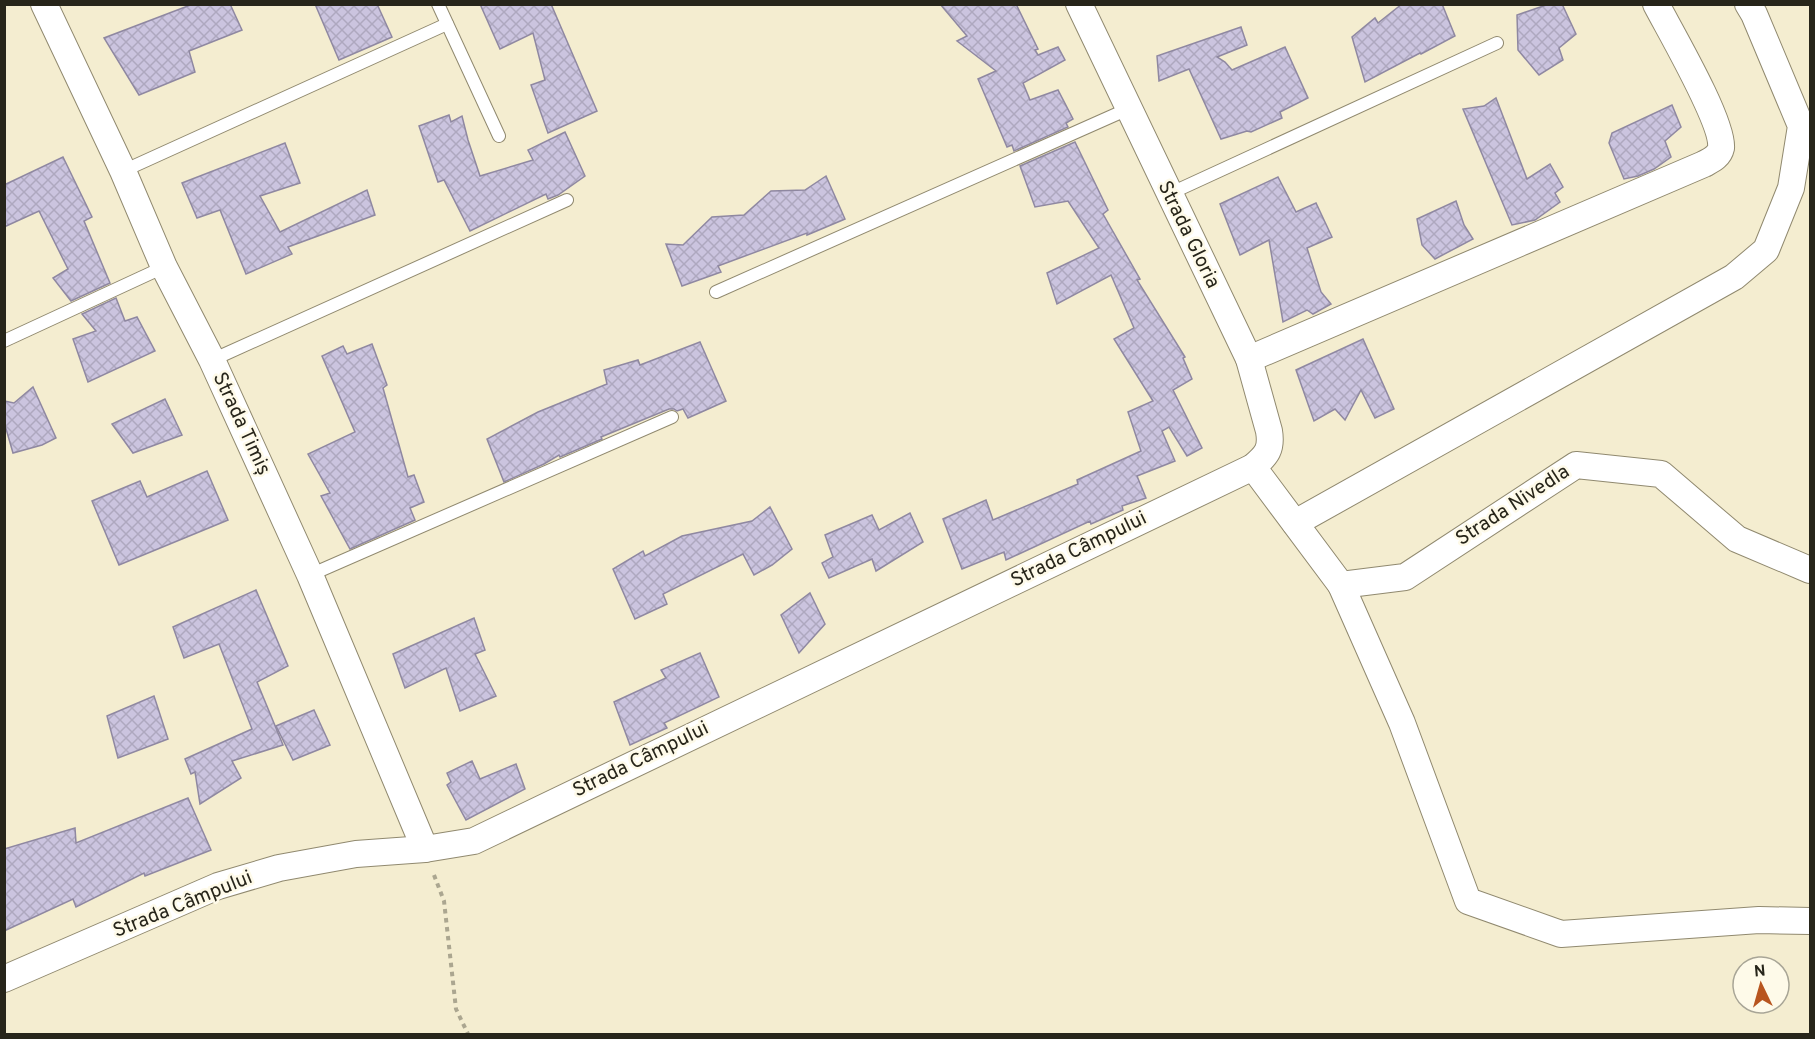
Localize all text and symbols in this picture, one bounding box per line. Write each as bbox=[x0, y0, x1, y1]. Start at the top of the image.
street label: Strada Gloria bbox=[1151, 177, 1225, 293]
street label: Strada Timiș bbox=[206, 368, 276, 480]
street label: Strada Nivedla bbox=[1451, 460, 1575, 552]
street label: Strada Câmpului bbox=[1007, 506, 1151, 594]
street label: Strada Câmpului bbox=[569, 716, 713, 804]
street label: Strada Câmpului bbox=[110, 865, 256, 945]
north arrow bbox=[1731, 955, 1791, 1015]
text: N bbox=[1753, 962, 1766, 983]

